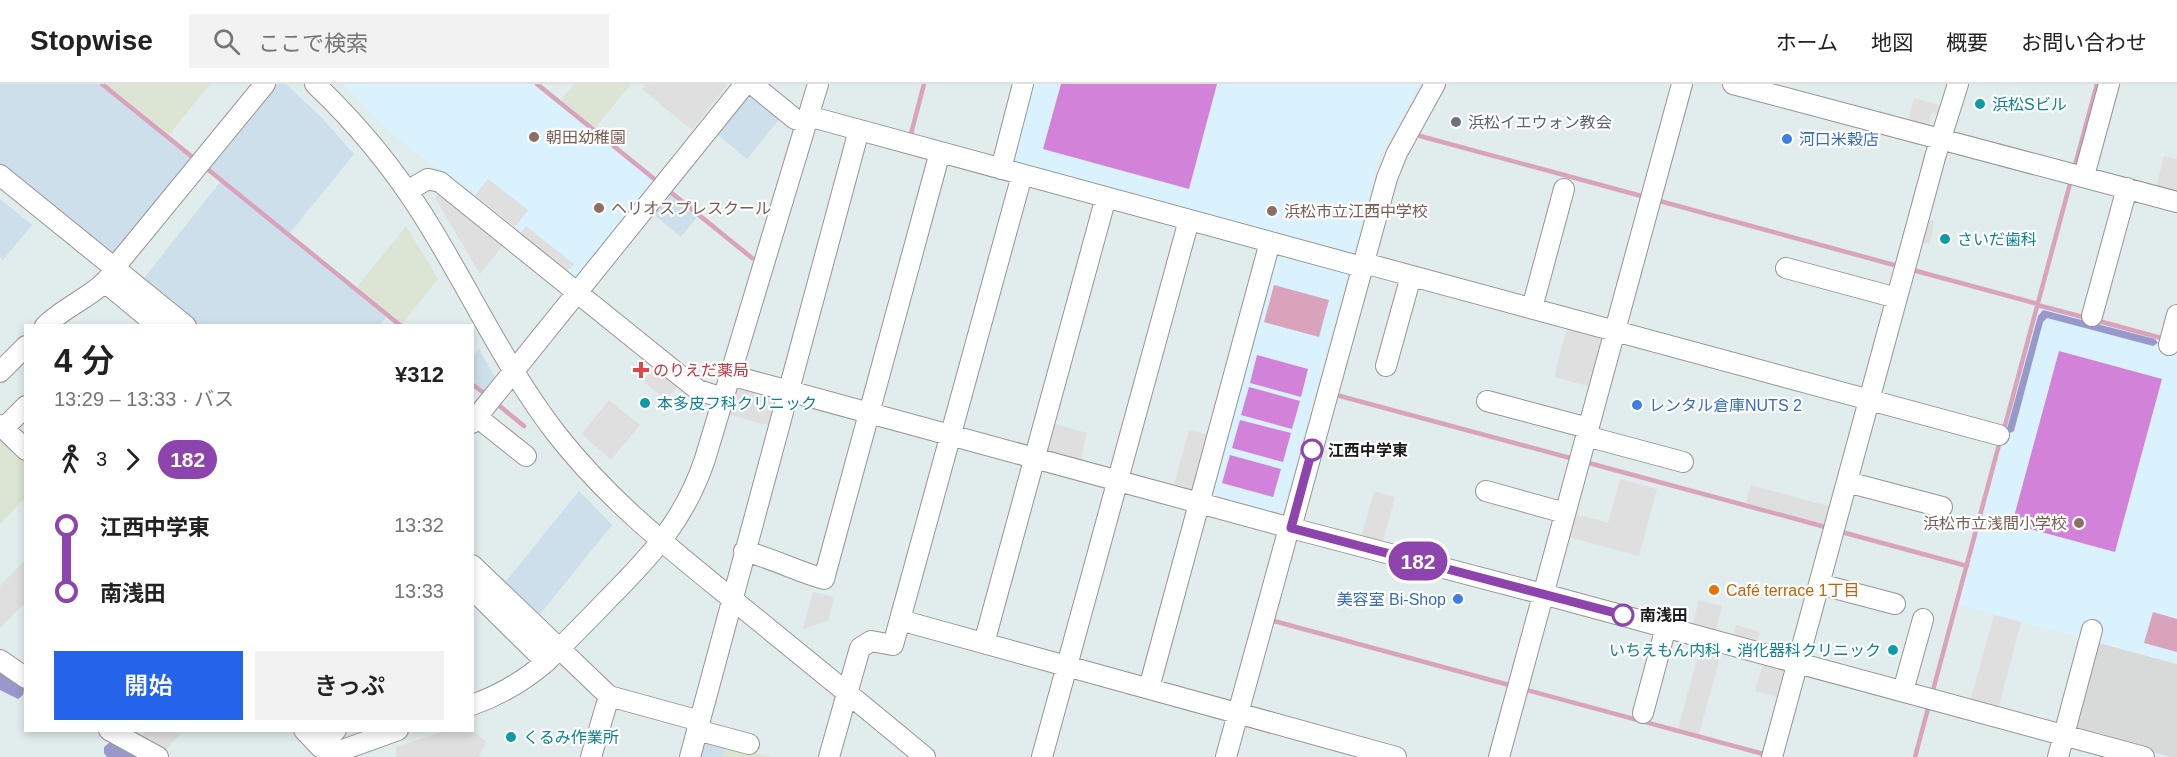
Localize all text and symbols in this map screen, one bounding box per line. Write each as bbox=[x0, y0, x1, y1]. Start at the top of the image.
search box bbox=[189, 14, 609, 68]
text: Stopwise bbox=[30, 25, 153, 56]
icon: search bbox=[210, 25, 243, 58]
text: ここで検索 bbox=[258, 31, 368, 56]
text: ホーム bbox=[1776, 31, 1838, 54]
text: 地図 bbox=[1871, 31, 1913, 54]
text: 概要 bbox=[1946, 31, 1988, 54]
text: お問い合わせ bbox=[2021, 31, 2147, 54]
place label: 浜松Sビル bbox=[1992, 96, 2067, 113]
marker: 浜松Sビル bbox=[1973, 97, 1987, 111]
place label: 浜松イエウォン教会 bbox=[1468, 114, 1612, 131]
marker: 浜松イエウォン教会 bbox=[1449, 115, 1463, 129]
place label: 朝田幼稚園 bbox=[546, 129, 626, 146]
marker: 朝田幼稚園 bbox=[527, 130, 541, 144]
place label: 河口米穀店 bbox=[1799, 131, 1879, 148]
marker: 河口米穀店 bbox=[1780, 132, 1794, 146]
place label: ヘリオスプレスクール bbox=[611, 200, 771, 217]
marker: ヘリオスプレスクール bbox=[592, 201, 606, 215]
place label: 浜松市立江西中学校 bbox=[1284, 203, 1428, 220]
marker: 浜松市立江西中学校 bbox=[1265, 204, 1279, 218]
place label: さいだ歯科 bbox=[1957, 231, 2037, 248]
marker: さいだ歯科 bbox=[1938, 232, 1952, 246]
text: 4 分 bbox=[54, 342, 115, 379]
text: ¥312 bbox=[395, 362, 444, 387]
place label: のりえだ薬局 bbox=[653, 362, 749, 379]
marker: のりえだ薬局 bbox=[634, 363, 648, 377]
text: 13:29 – 13:33 · バス bbox=[54, 388, 234, 410]
place label: 本多皮フ科クリニック bbox=[657, 395, 817, 412]
marker: 本多皮フ科クリニック bbox=[638, 396, 652, 410]
place label: レンタル倉庫NUTS 2 bbox=[1649, 397, 1802, 414]
marker: レンタル倉庫NUTS 2 bbox=[1630, 398, 1644, 412]
marker: 江西中学東 bbox=[1301, 439, 1323, 461]
place label: 江西中学東 bbox=[1328, 442, 1408, 459]
icon: walk bbox=[54, 443, 87, 476]
icon: forward bbox=[116, 443, 149, 476]
text: 3 bbox=[96, 448, 107, 470]
text: 182 bbox=[170, 448, 205, 471]
text: 13:32 bbox=[394, 514, 444, 536]
text: 江西中学東 bbox=[100, 515, 210, 540]
place label: 浜松市立浅間小学校 bbox=[1923, 515, 2067, 532]
marker: 浜松市立浅間小学校 bbox=[2072, 516, 2086, 530]
line badge: 182 bbox=[1384, 542, 1452, 580]
text: 182 bbox=[1400, 550, 1436, 573]
text: 13:33 bbox=[394, 580, 444, 602]
text: 南浅田 bbox=[100, 581, 166, 606]
place label: Café terrace 1丁目 bbox=[1726, 582, 1859, 599]
marker: Café terrace 1丁目 bbox=[1707, 583, 1721, 597]
place label: 美容室 Bi-Shop bbox=[1337, 591, 1446, 608]
marker: 美容室 Bi-Shop bbox=[1451, 592, 1465, 606]
marker: 南浅田 bbox=[1612, 604, 1634, 626]
place label: 南浅田 bbox=[1640, 606, 1688, 624]
place label: いちえもん内科・消化器科クリニック bbox=[1609, 642, 1881, 659]
marker: いちえもん内科・消化器科クリニック bbox=[1886, 643, 1900, 657]
button: 開始 bbox=[54, 651, 243, 720]
button: きっぷ bbox=[255, 651, 444, 720]
place label: くるみ作業所 bbox=[523, 729, 619, 746]
marker: くるみ作業所 bbox=[504, 730, 518, 744]

